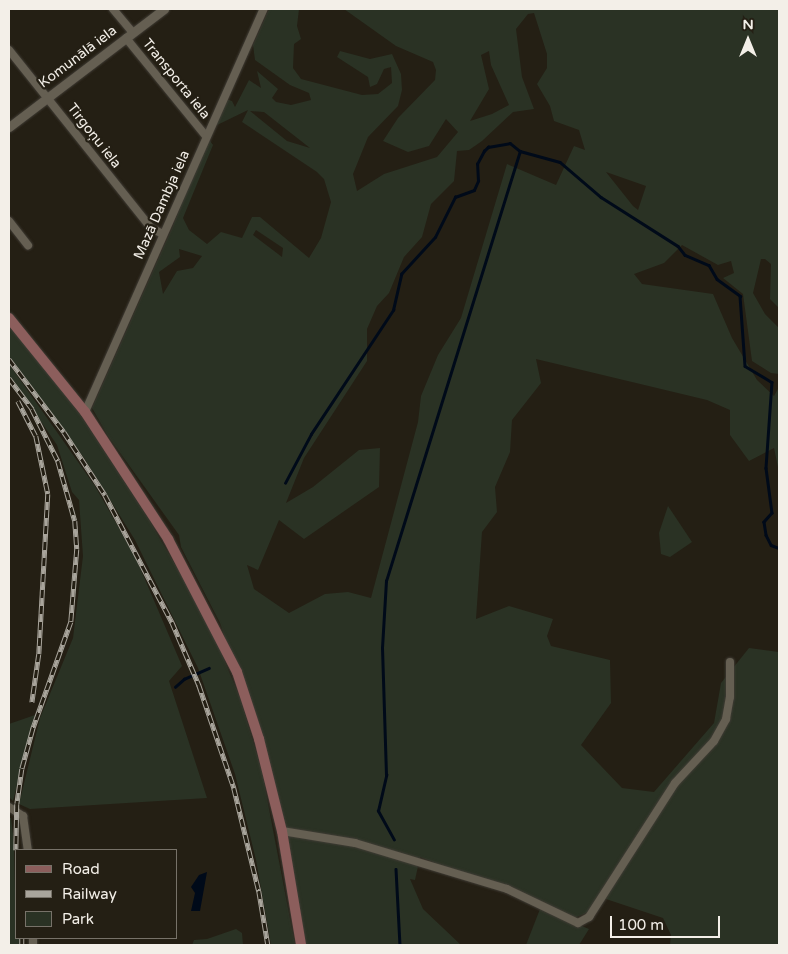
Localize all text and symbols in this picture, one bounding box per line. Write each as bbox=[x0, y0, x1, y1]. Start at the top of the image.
north arrow bbox=[723, 15, 773, 65]
text: N bbox=[742, 16, 754, 33]
street label: Komunālā iela bbox=[36, 22, 120, 92]
street label: Transporta iela bbox=[138, 35, 214, 123]
street label: Tirgoņu iela bbox=[63, 100, 125, 172]
street label: Mazā Dambja iela bbox=[130, 148, 194, 262]
legend bbox=[15, 849, 178, 939]
text: Road bbox=[62, 860, 100, 878]
text: Railway bbox=[62, 885, 117, 903]
scale bar bbox=[613, 906, 723, 938]
text: Park bbox=[62, 910, 94, 928]
text: 100 m bbox=[618, 916, 664, 934]

